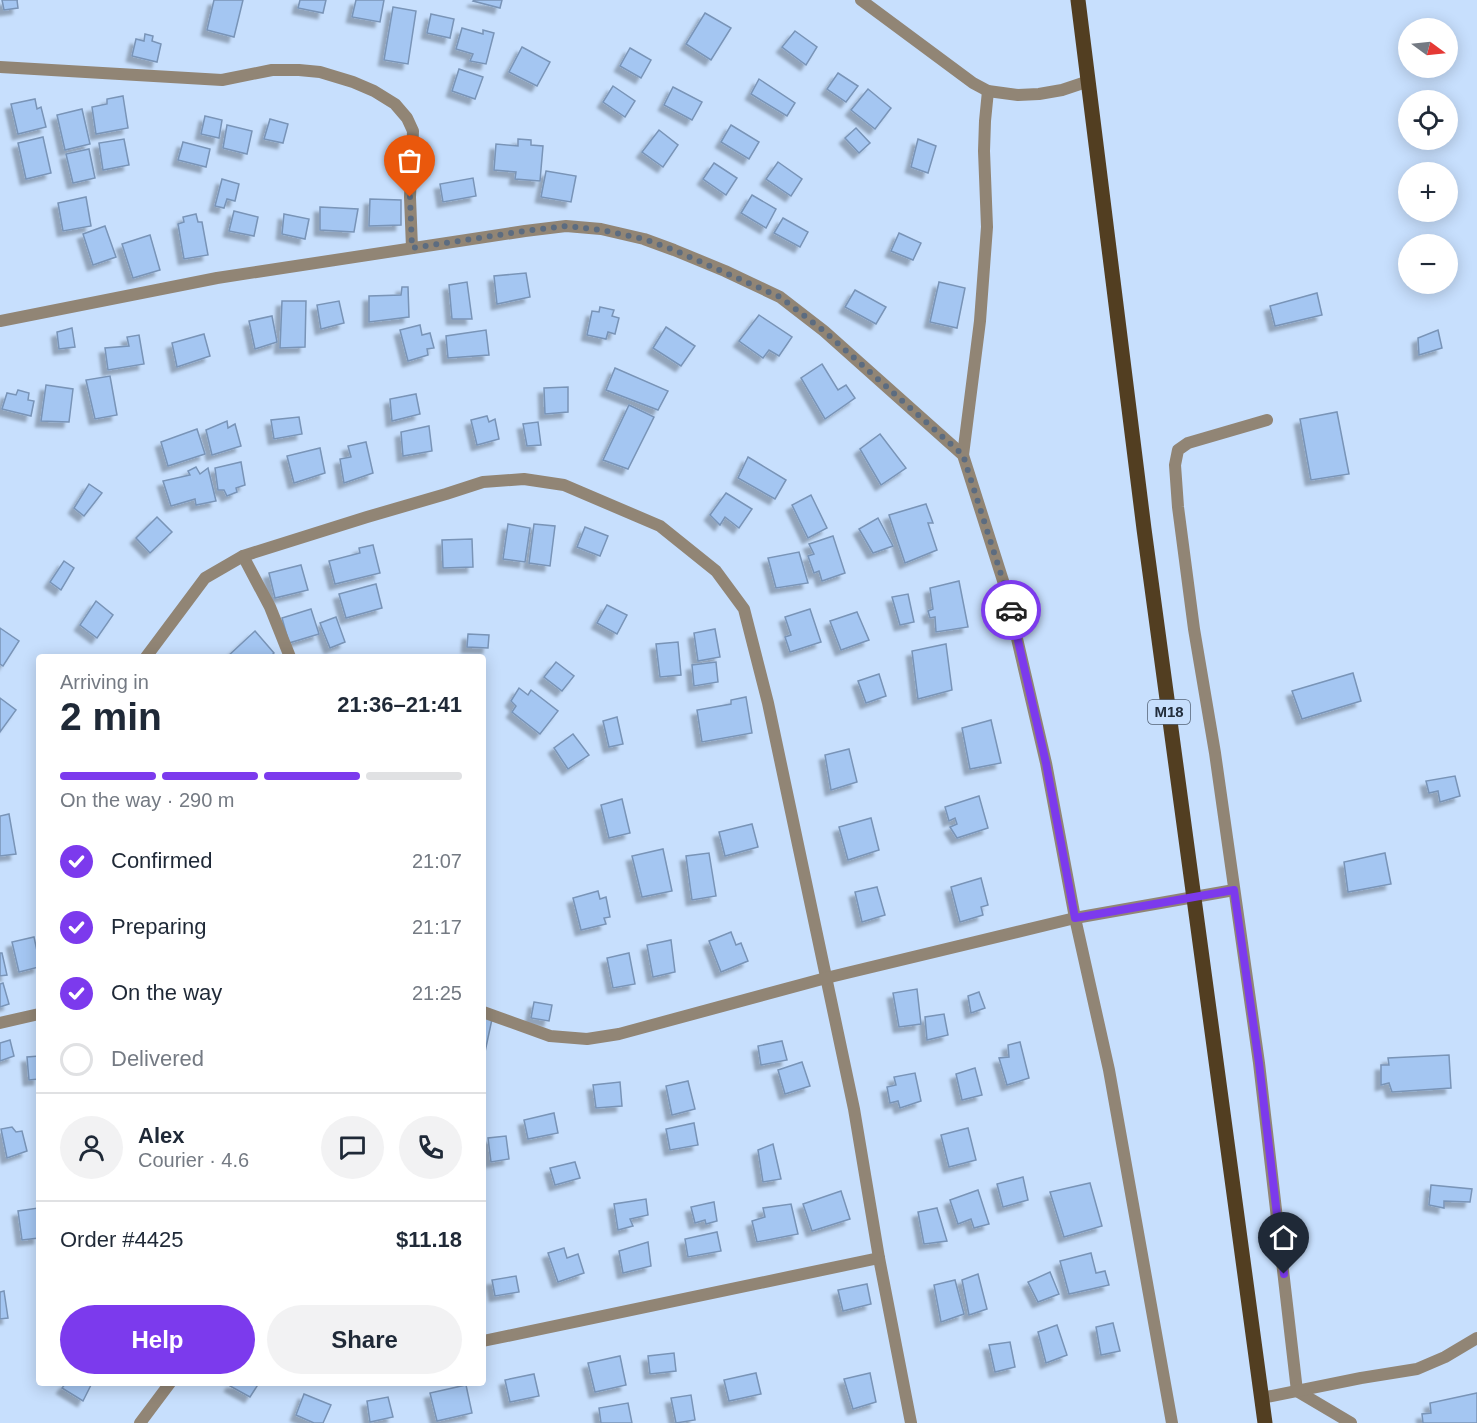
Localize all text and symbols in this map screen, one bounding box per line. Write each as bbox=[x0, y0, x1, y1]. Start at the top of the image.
north arrow bbox=[1398, 18, 1458, 78]
map controls bbox=[1398, 18, 1458, 294]
button: locate bbox=[1398, 90, 1458, 150]
pin bbox=[384, 135, 435, 197]
icon: bag bbox=[393, 144, 426, 177]
button: + bbox=[1398, 162, 1458, 222]
button: − bbox=[1398, 234, 1458, 294]
courier bbox=[981, 580, 1041, 640]
icon: car bbox=[995, 594, 1028, 627]
text: Arriving in bbox=[60, 671, 149, 693]
text: 21:36–21:41 bbox=[337, 692, 462, 717]
text: 2 min bbox=[60, 695, 162, 738]
road number: M18 bbox=[1148, 700, 1190, 724]
text: On the way · 290 m bbox=[60, 789, 235, 811]
icon: check bbox=[60, 845, 93, 878]
text: Confirmed bbox=[111, 848, 212, 873]
text: 21:07 bbox=[412, 850, 462, 872]
icon: check bbox=[60, 911, 93, 944]
text: Preparing bbox=[111, 914, 206, 939]
text: 21:17 bbox=[412, 916, 462, 938]
icon: check bbox=[60, 977, 93, 1010]
text: On the way bbox=[111, 980, 222, 1005]
text: 21:25 bbox=[412, 982, 462, 1004]
text: Delivered bbox=[111, 1046, 204, 1071]
button: person bbox=[60, 1116, 123, 1179]
button: chat bbox=[321, 1116, 384, 1179]
button: phone bbox=[399, 1116, 462, 1179]
text: Alex bbox=[138, 1123, 184, 1148]
text: Courier · 4.6 bbox=[138, 1149, 249, 1171]
pin bbox=[1258, 1212, 1309, 1274]
icon: home bbox=[1267, 1221, 1300, 1254]
text: Order #4425 bbox=[60, 1227, 184, 1252]
text: $11.18 bbox=[396, 1227, 462, 1252]
button: Help bbox=[60, 1305, 255, 1374]
button: Share bbox=[267, 1305, 462, 1374]

